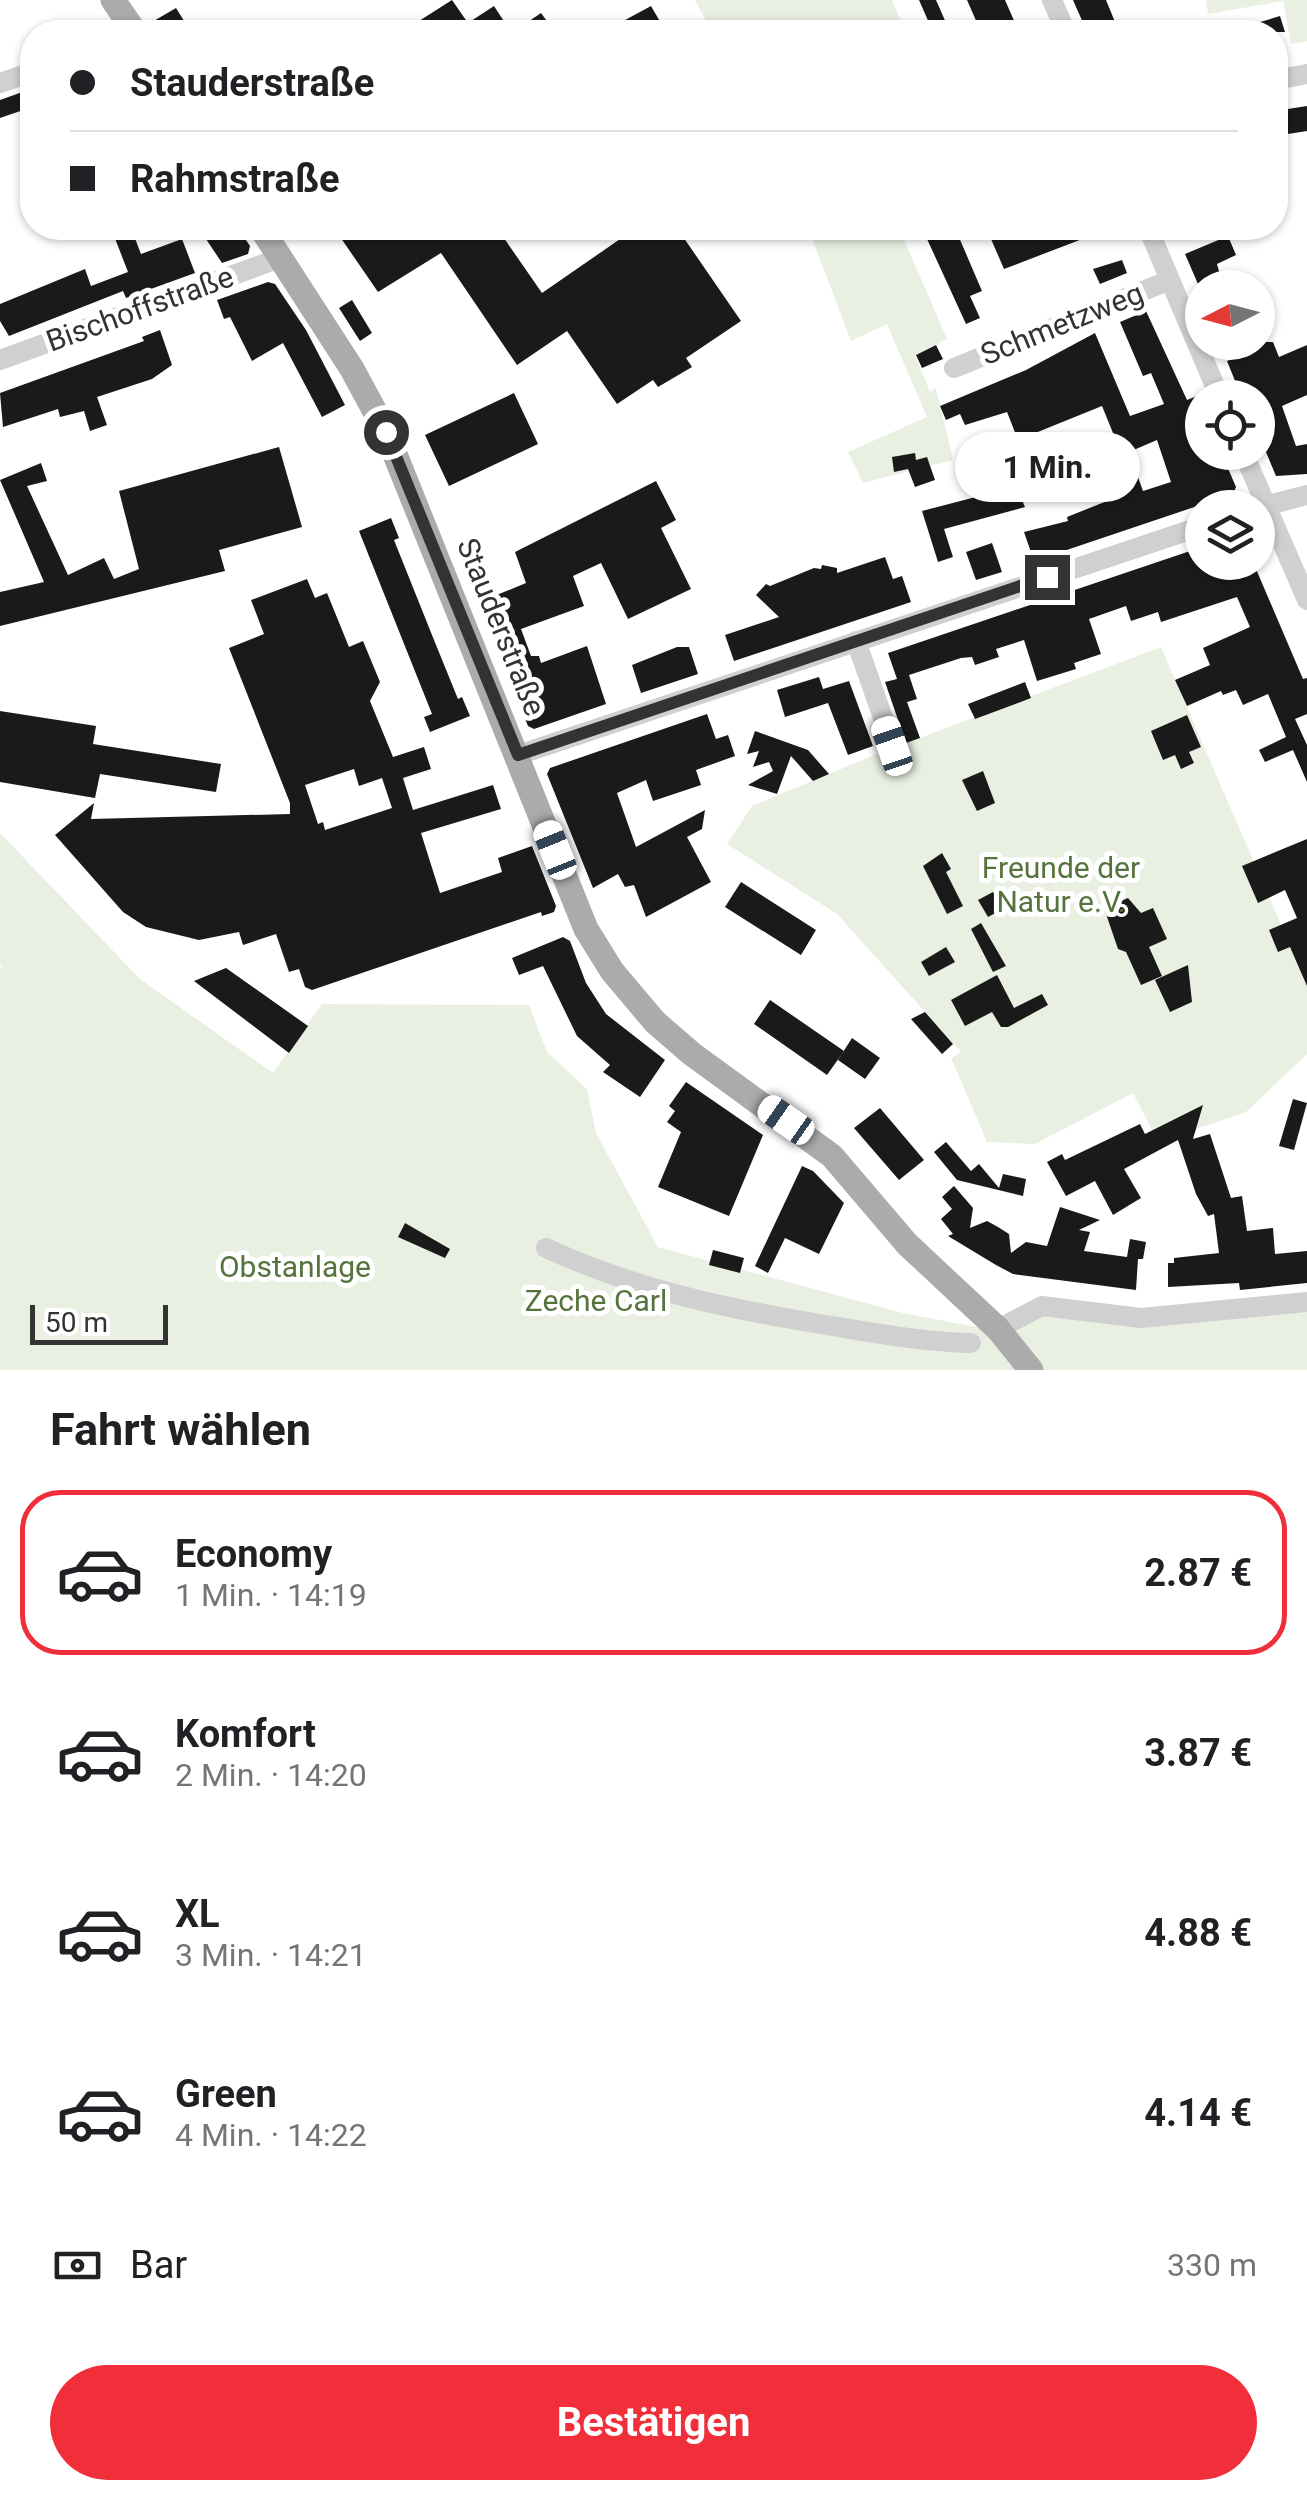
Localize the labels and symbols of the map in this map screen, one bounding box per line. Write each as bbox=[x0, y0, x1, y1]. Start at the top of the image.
street label: Bischoffstraße bbox=[41, 258, 238, 359]
north arrow bbox=[1185, 270, 1275, 360]
street label: Schmetzweg bbox=[975, 275, 1148, 372]
route start bbox=[364, 410, 409, 455]
callout: 1 Min. bbox=[954, 432, 1140, 502]
street label: Stauderstraße bbox=[450, 533, 553, 721]
route end bbox=[1025, 555, 1070, 600]
car bbox=[868, 713, 916, 779]
car bbox=[530, 817, 580, 883]
park label: Freunde der Natur e.V. bbox=[982, 850, 1140, 919]
car bbox=[753, 1091, 819, 1149]
park label: Obstanlage bbox=[219, 1249, 371, 1284]
park label: Zeche Carl bbox=[525, 1283, 667, 1318]
scale bar bbox=[30, 1300, 168, 1344]

